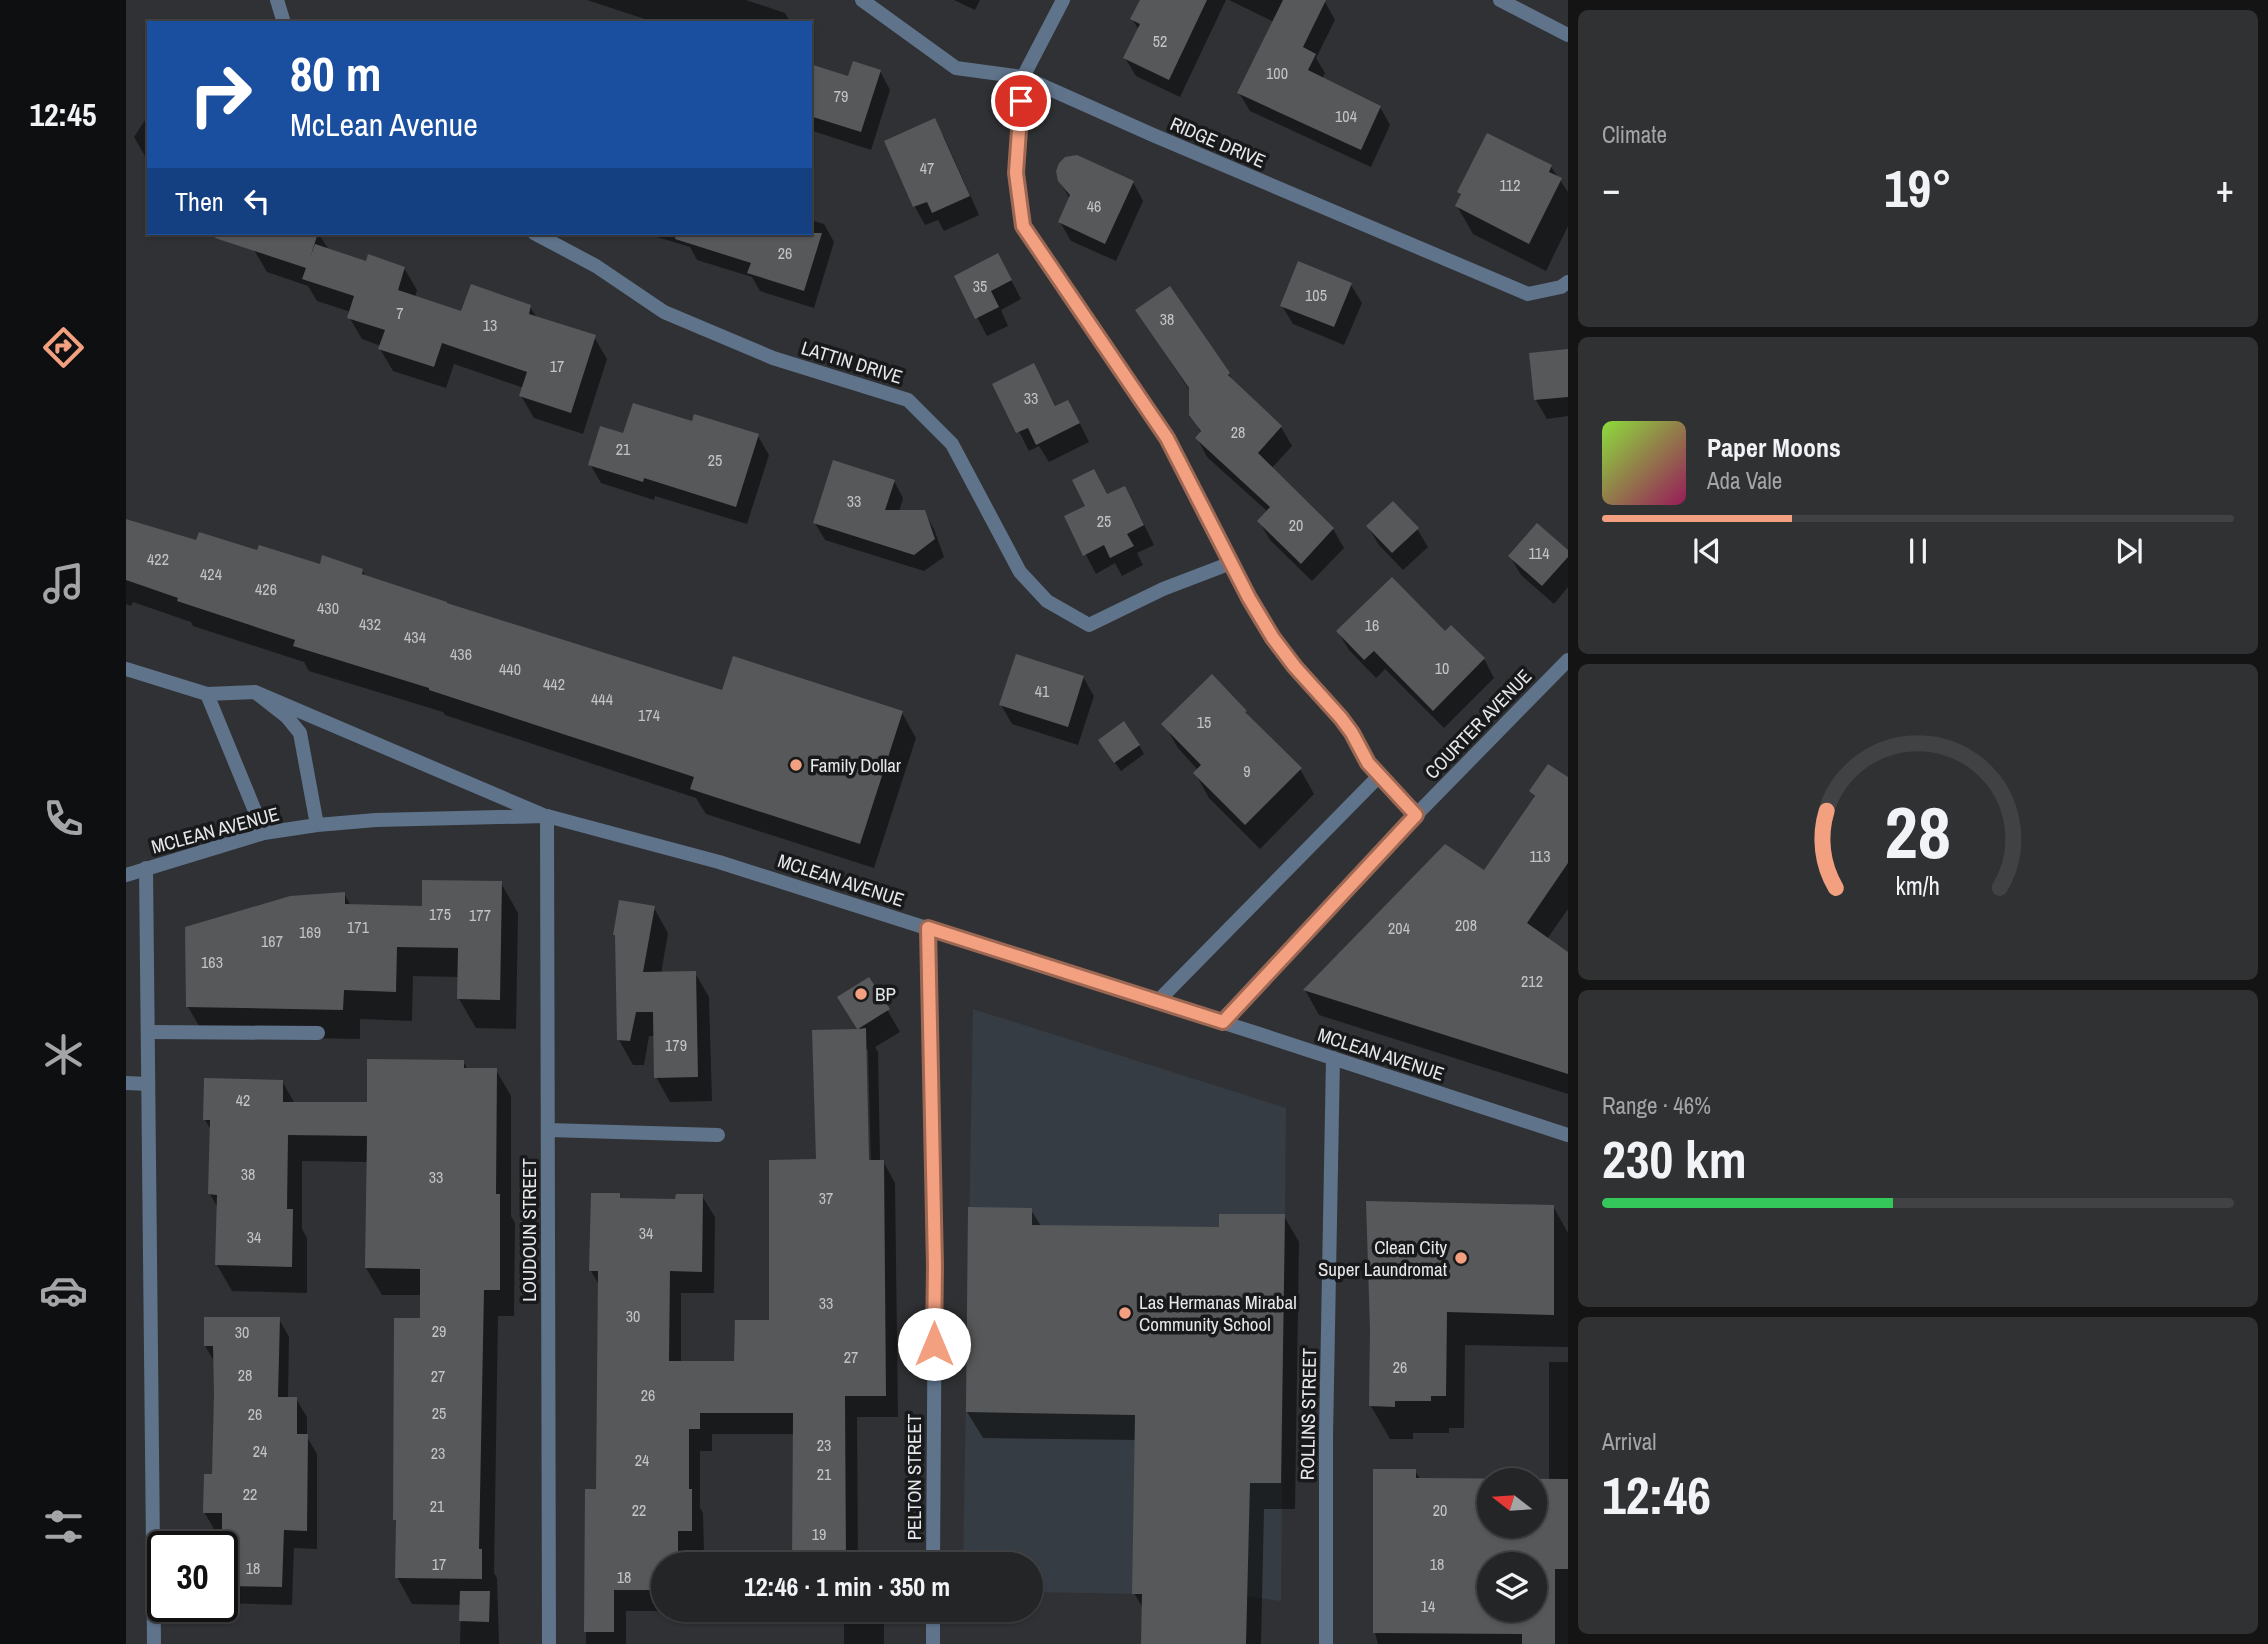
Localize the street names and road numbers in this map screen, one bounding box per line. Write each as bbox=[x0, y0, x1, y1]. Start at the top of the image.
street label: RIDGE DRIVE bbox=[1166, 110, 1270, 174]
street label: LATTIN DRIVE bbox=[798, 334, 906, 390]
street label: COURTER AVENUE bbox=[1419, 663, 1537, 785]
street label: MCLEAN AVENUE bbox=[148, 800, 282, 860]
street label: MCLEAN AVENUE bbox=[775, 847, 907, 913]
street label: MCLEAN AVENUE bbox=[1315, 1021, 1447, 1087]
street label: LOUDOUN STREET bbox=[516, 1158, 542, 1302]
street label: ROLLINS STREET bbox=[1294, 1347, 1322, 1480]
street label: PELTON STREET bbox=[901, 1413, 927, 1540]

